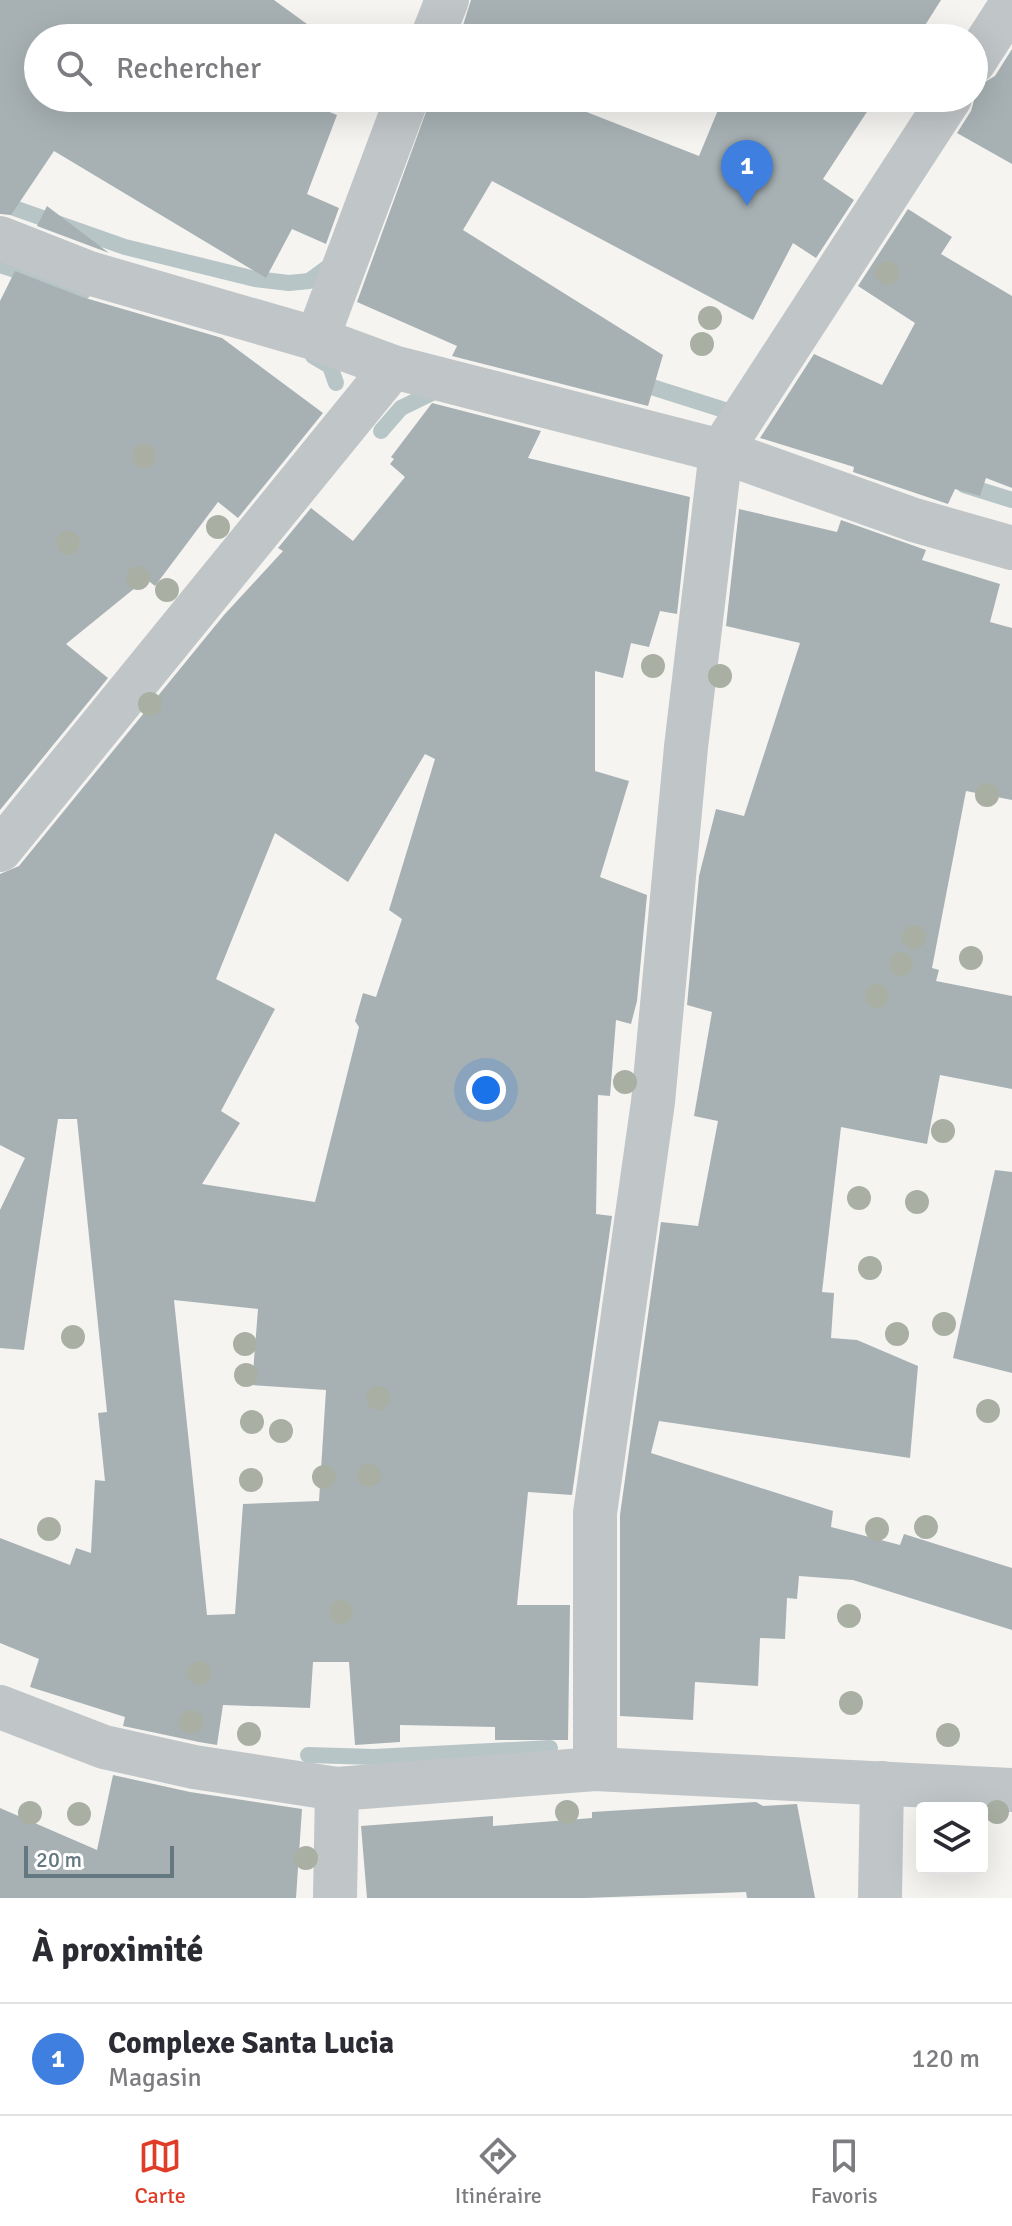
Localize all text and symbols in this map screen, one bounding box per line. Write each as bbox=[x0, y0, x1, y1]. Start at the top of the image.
search box bbox=[24, 24, 988, 112]
icon: search bbox=[52, 46, 96, 90]
text: Rechercher bbox=[116, 50, 261, 87]
pin: 1 bbox=[721, 140, 773, 206]
your location bbox=[466, 1070, 506, 1110]
map controls bbox=[916, 1802, 988, 1874]
button: layers bbox=[916, 1802, 988, 1874]
scale bar bbox=[24, 1842, 174, 1878]
text: 20 m bbox=[36, 1846, 82, 1873]
text: À proximité bbox=[32, 1929, 203, 1971]
text: Complexe Santa Lucia bbox=[108, 2025, 394, 2062]
text: 1 bbox=[51, 2043, 65, 2075]
text: 120 m bbox=[911, 2043, 980, 2075]
text: Magasin bbox=[108, 2062, 202, 2094]
tab: Carte bbox=[134, 2134, 186, 2209]
tab: Itinéraire bbox=[455, 2134, 542, 2209]
tab: Favoris bbox=[811, 2134, 878, 2209]

